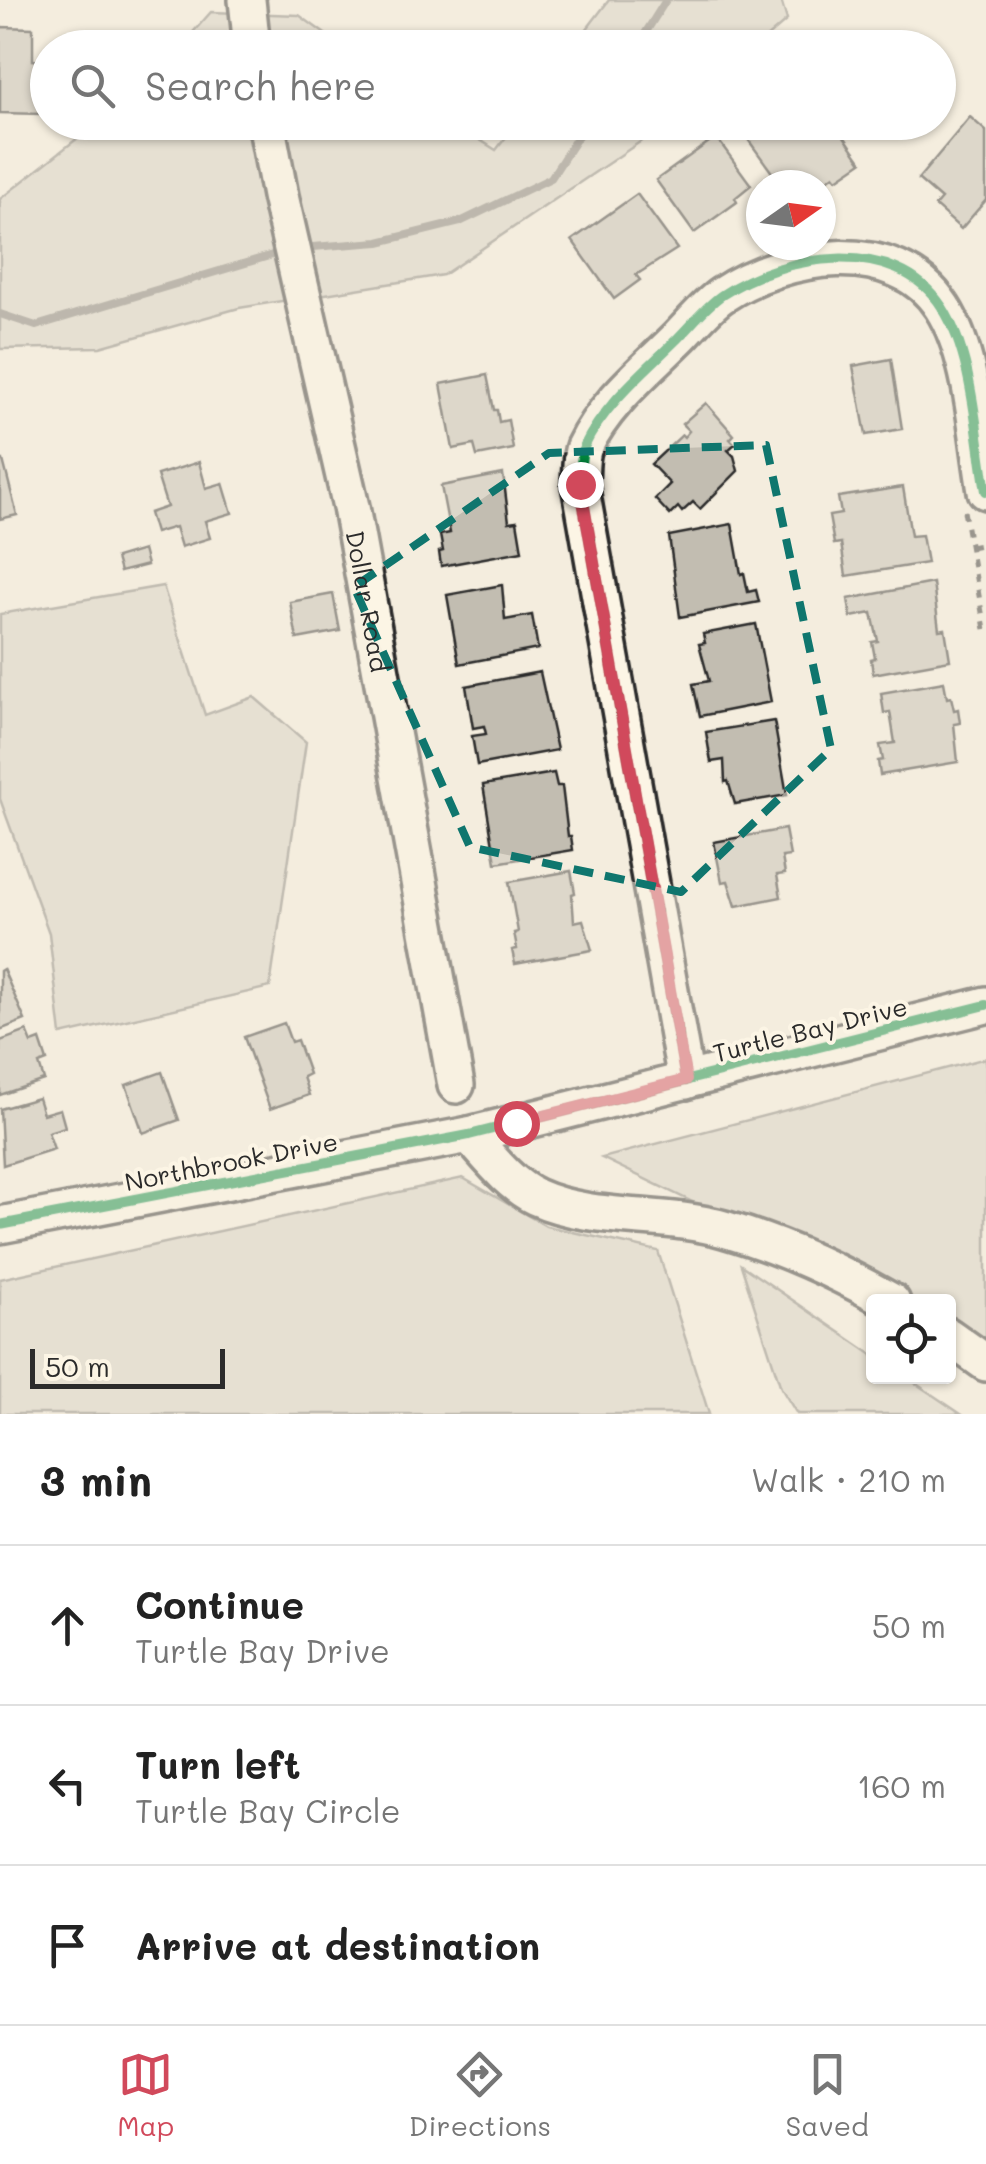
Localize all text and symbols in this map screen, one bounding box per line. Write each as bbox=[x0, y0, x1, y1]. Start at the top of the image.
search box bbox=[30, 30, 956, 140]
icon: search bbox=[65, 58, 120, 113]
text: Search here bbox=[145, 60, 376, 110]
north arrow bbox=[746, 170, 836, 260]
route end bbox=[558, 462, 604, 508]
street label: Dollar Road bbox=[340, 528, 397, 674]
street label: Turtle Bay Drive bbox=[710, 989, 911, 1070]
route start bbox=[494, 1101, 540, 1147]
street label: Northbrook Drive bbox=[122, 1125, 340, 1197]
map controls bbox=[866, 1294, 956, 1384]
button: locate bbox=[866, 1294, 956, 1384]
scale bar bbox=[30, 1344, 225, 1388]
text: 50 m bbox=[45, 1348, 110, 1384]
text: 3 min bbox=[40, 1452, 152, 1507]
text: Walk · 210 m bbox=[751, 1458, 946, 1500]
text: Continue bbox=[135, 1579, 304, 1629]
icon: ahead bbox=[40, 1598, 95, 1653]
text: 50 m bbox=[872, 1604, 946, 1646]
text: Turtle Bay Drive bbox=[135, 1629, 390, 1671]
text: Turn left bbox=[135, 1739, 301, 1789]
icon: left bbox=[40, 1758, 95, 1813]
text: 160 m bbox=[857, 1764, 946, 1806]
text: Turtle Bay Circle bbox=[135, 1789, 401, 1831]
icon: arrive bbox=[40, 1918, 95, 1973]
text: Arrive at destination bbox=[135, 1920, 540, 1970]
tab: Map bbox=[117, 2047, 174, 2143]
tab: Directions bbox=[409, 2047, 551, 2143]
tab: Saved bbox=[786, 2047, 869, 2143]

